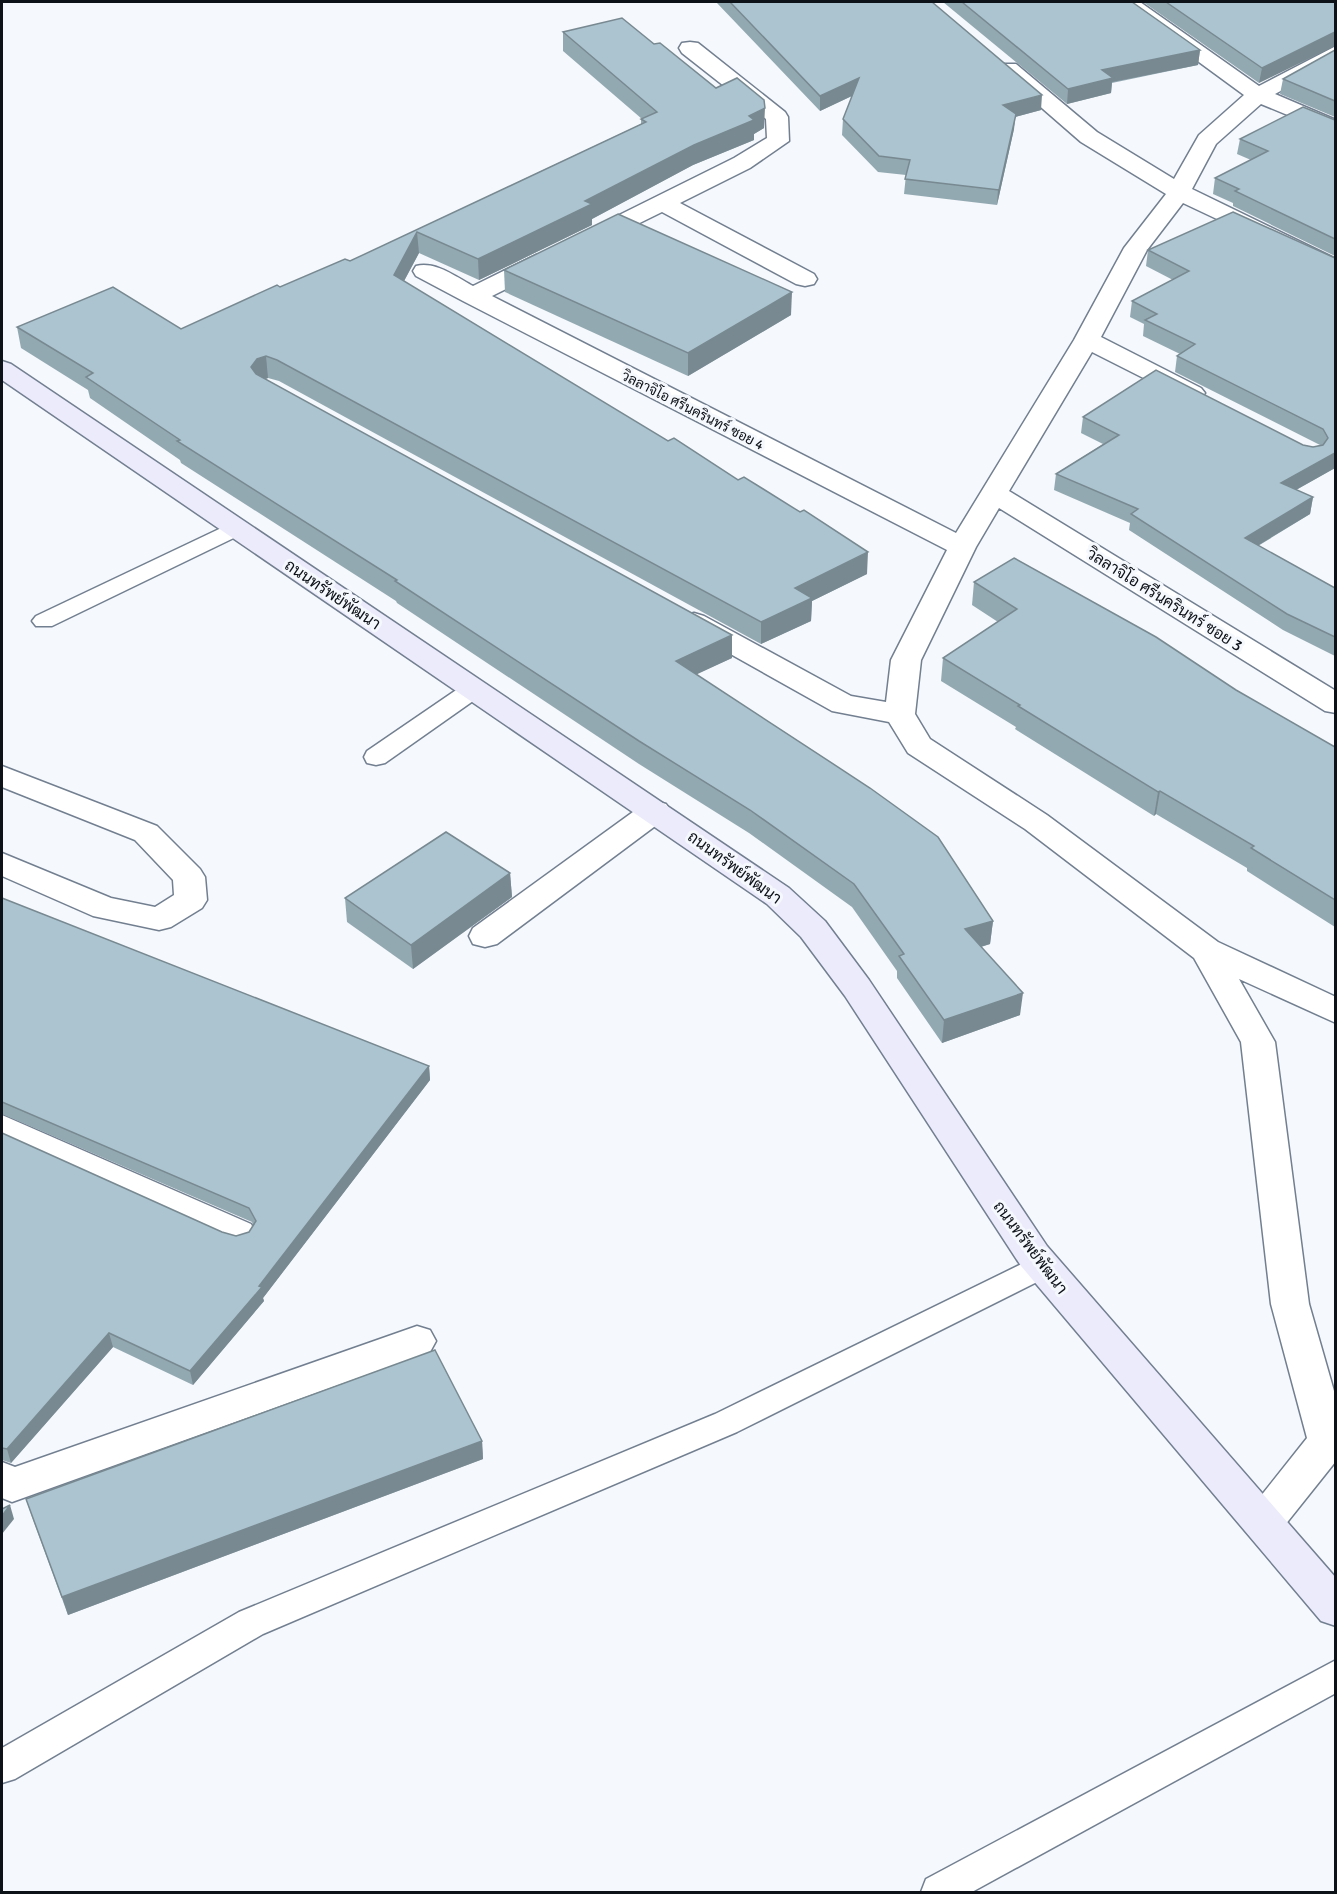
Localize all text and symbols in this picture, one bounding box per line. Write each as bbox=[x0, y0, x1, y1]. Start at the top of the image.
street label: วิลลาจิโอ ศรีนครินทร์ ซอย 4 bbox=[618, 366, 768, 454]
street label: วิลลาจิโอ ศรีนครินทร์ ซอย 3 bbox=[1082, 541, 1248, 656]
street label: ถนนทรัพย์พัฒนา bbox=[281, 553, 386, 634]
street label: ถนนทรัพย์พัฒนา bbox=[683, 825, 787, 909]
street label: ถนนทรัพย์พัฒนา bbox=[989, 1195, 1074, 1298]

